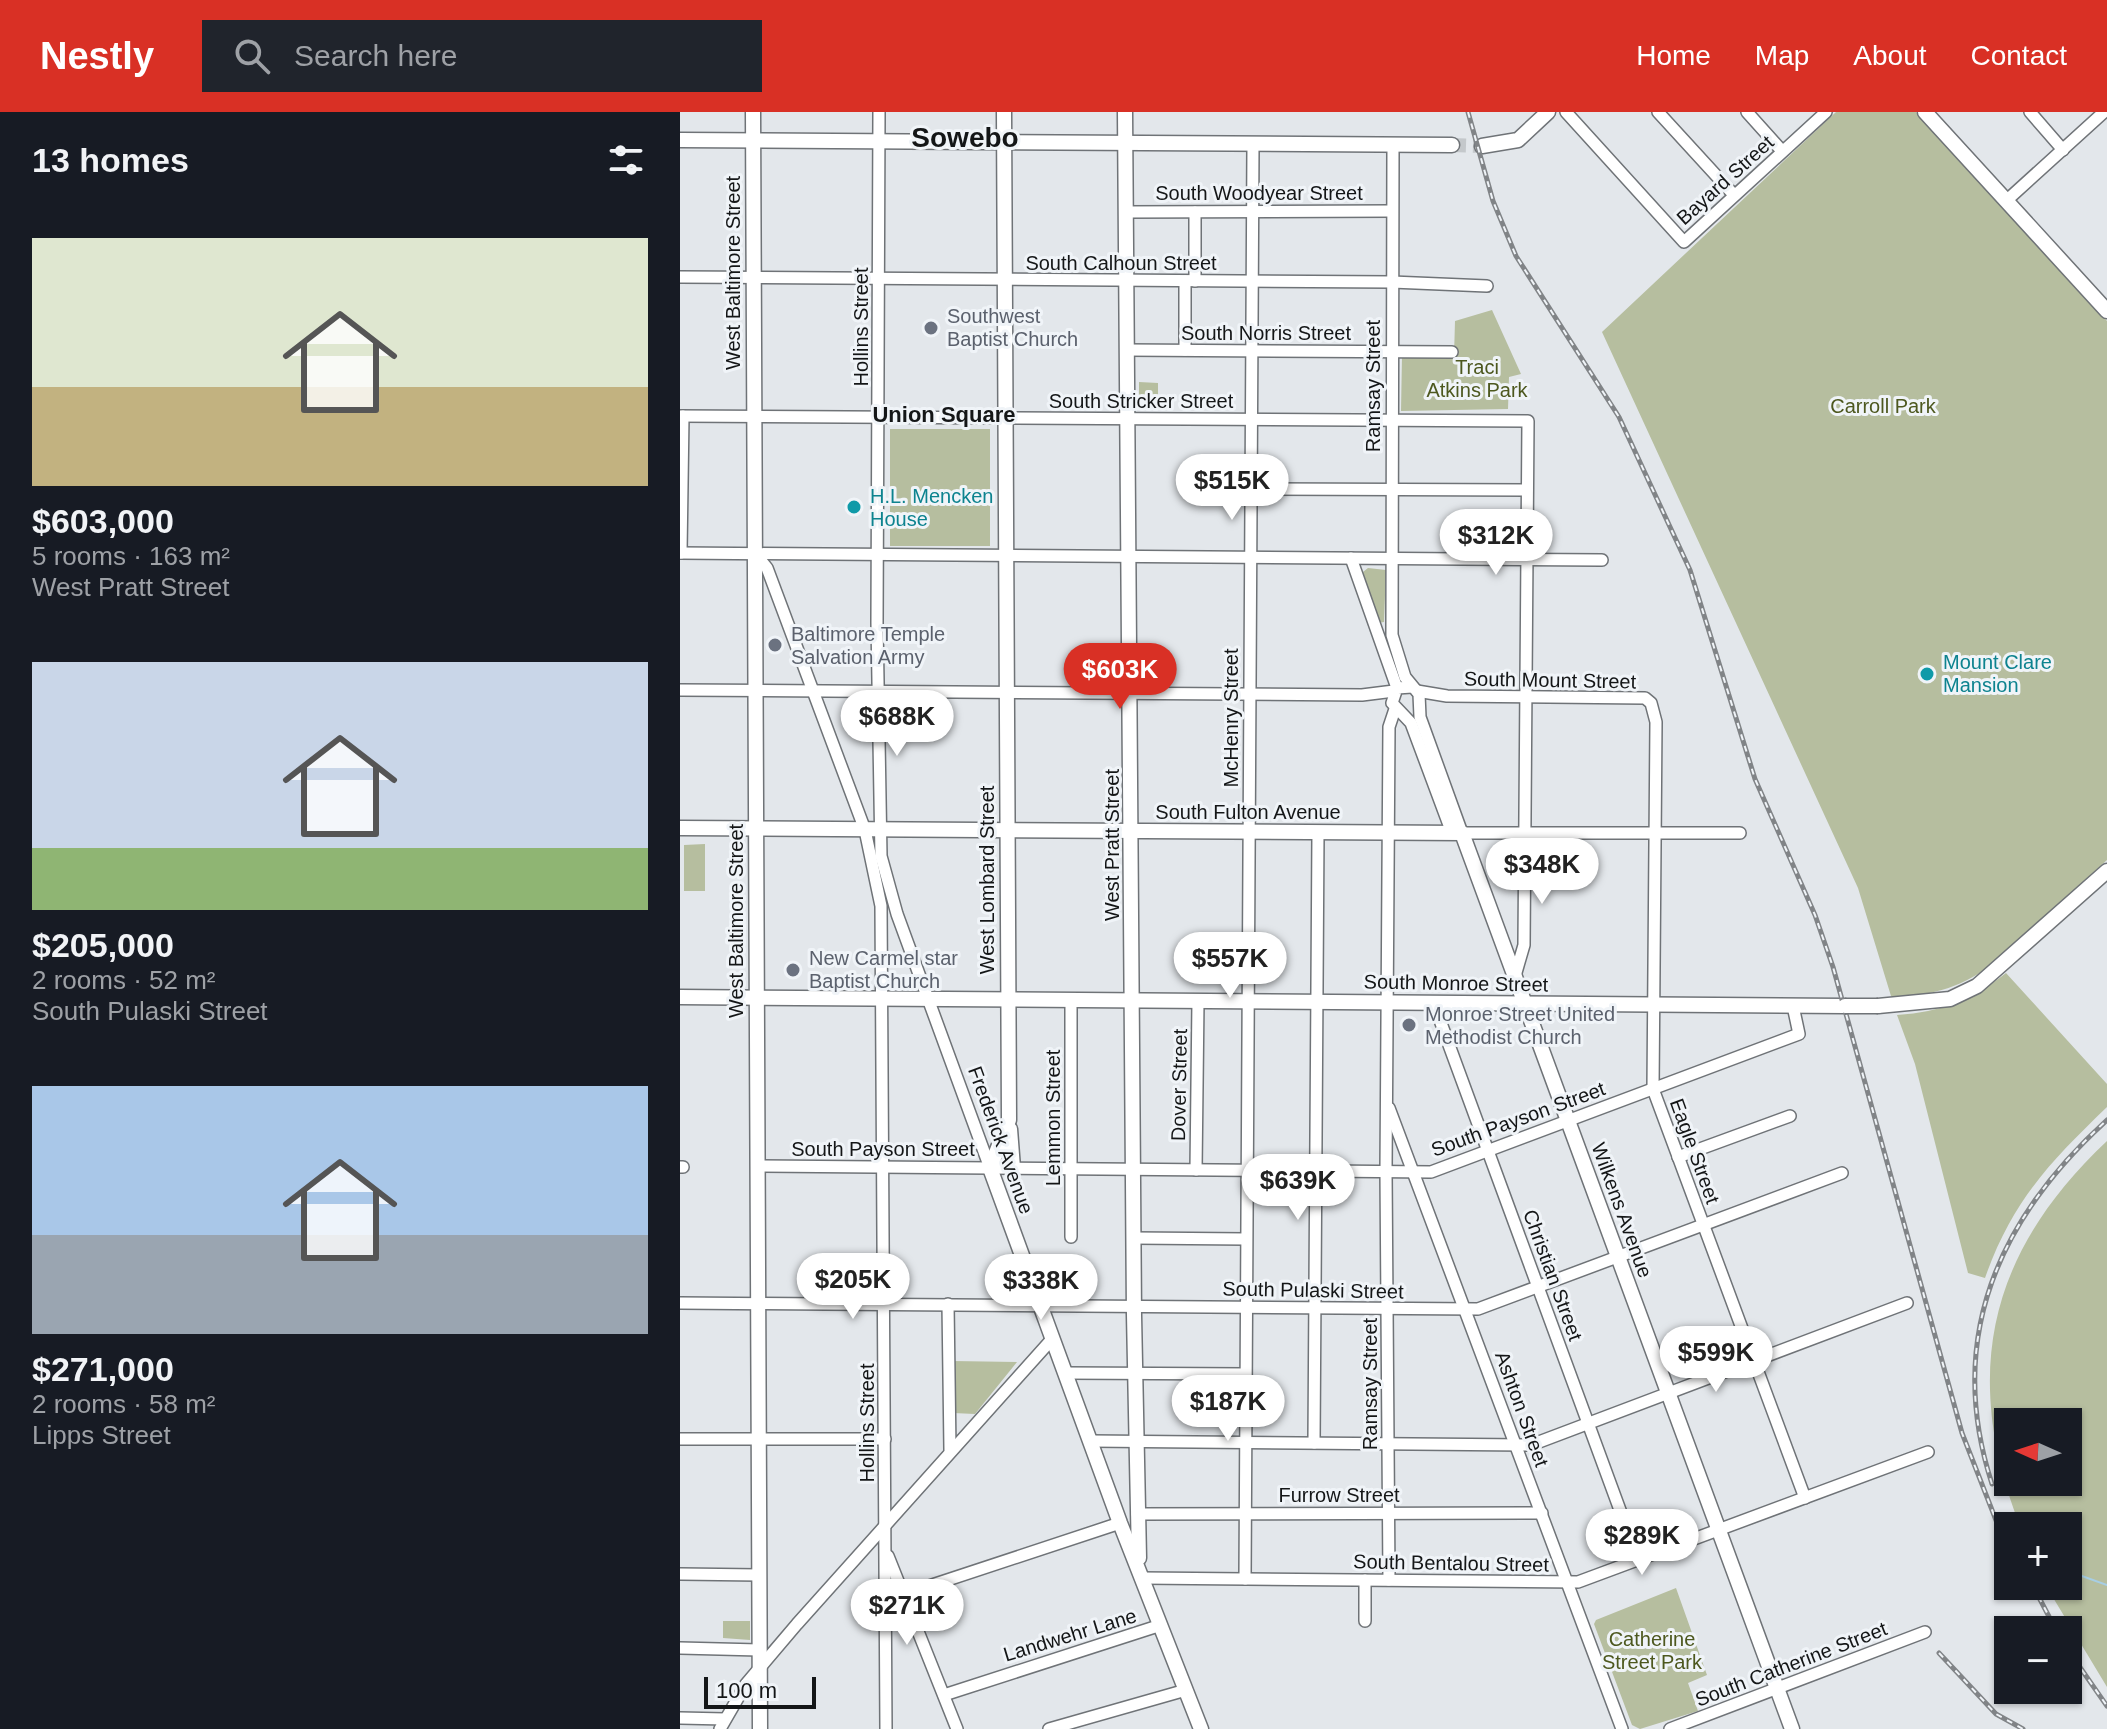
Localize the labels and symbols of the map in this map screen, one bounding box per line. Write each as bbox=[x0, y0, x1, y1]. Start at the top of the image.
district label: Sowebo bbox=[911, 122, 1019, 153]
street label: Bayard Street bbox=[1672, 131, 1778, 229]
street label: West Baltimore Street bbox=[722, 175, 744, 370]
street label: South Woodyear Street bbox=[1155, 182, 1363, 204]
street label: South Calhoun Street bbox=[1025, 252, 1217, 274]
street label: Hollins Street bbox=[850, 267, 872, 386]
place label: Southwest Baptist Church bbox=[947, 305, 1078, 350]
marker: Southwest Baptist Church bbox=[922, 319, 940, 337]
street label: Ramsay Street bbox=[1362, 319, 1384, 452]
street label: South Norris Street bbox=[1181, 322, 1351, 344]
park label: Traci Atkins Park bbox=[1426, 356, 1529, 401]
street label: South Stricker Street bbox=[1049, 390, 1234, 412]
park label: Carroll Park bbox=[1830, 395, 1937, 417]
district label: Union Square bbox=[872, 402, 1016, 427]
pin: $515K bbox=[1176, 454, 1288, 522]
place label: H.L. Mencken House bbox=[870, 485, 993, 530]
marker: H.L. Mencken House bbox=[845, 498, 863, 516]
pin: $312K bbox=[1440, 509, 1552, 577]
place label: Baltimore Temple Salvation Army bbox=[791, 623, 945, 668]
marker: Baltimore Temple Salvation Army bbox=[766, 636, 784, 654]
pin: $603K bbox=[1064, 643, 1176, 711]
street label: McHenry Street bbox=[1220, 648, 1242, 787]
place label: Mount Clare Mansion bbox=[1943, 651, 2052, 696]
marker: Mount Clare Mansion bbox=[1918, 665, 1936, 683]
street label: South Mount Street bbox=[1464, 667, 1637, 693]
pin: $688K bbox=[841, 690, 953, 758]
street label: West Pratt Street bbox=[1101, 769, 1123, 921]
street label: West Lombard Street bbox=[976, 785, 998, 974]
street label: South Fulton Avenue bbox=[1155, 801, 1341, 823]
street label: West Baltimore Street bbox=[725, 823, 747, 1018]
pin: $348K bbox=[1486, 838, 1598, 906]
pin: $557K bbox=[1174, 932, 1286, 1000]
place label: New Carmel star Baptist Church bbox=[809, 947, 958, 992]
marker: New Carmel star Baptist Church bbox=[784, 961, 802, 979]
street label: South Monroe Street bbox=[1364, 970, 1549, 996]
place label: Monroe Street United Methodist Church bbox=[1425, 1003, 1615, 1048]
marker: Monroe Street United Methodist Church bbox=[1400, 1016, 1418, 1034]
street label: Dover Street bbox=[1167, 1028, 1191, 1141]
street label: Lemmon Street bbox=[1042, 1049, 1064, 1186]
street label: Frederick Avenue bbox=[964, 1063, 1038, 1217]
street label: South Payson Street bbox=[1428, 1077, 1608, 1161]
street label: Eagle Street bbox=[1666, 1096, 1724, 1207]
street label: South Payson Street bbox=[791, 1138, 975, 1160]
street label: Wilkens Avenue bbox=[1587, 1140, 1657, 1280]
pin: $639K bbox=[1242, 1154, 1354, 1222]
street label: Christian Street bbox=[1519, 1206, 1587, 1344]
pin: $205K bbox=[797, 1253, 909, 1321]
pin: $338K bbox=[985, 1254, 1097, 1322]
street label: South Pulaski Street bbox=[1222, 1277, 1404, 1303]
street label: Ramsay Street bbox=[1359, 1317, 1381, 1450]
pin: $599K bbox=[1660, 1326, 1772, 1394]
street label: Ashton Street bbox=[1491, 1348, 1553, 1470]
street label: Hollins Street bbox=[856, 1363, 878, 1482]
pin: $187K bbox=[1172, 1375, 1284, 1443]
north arrow bbox=[1994, 1408, 2082, 1496]
street label: Furrow Street bbox=[1278, 1484, 1400, 1506]
pin: $289K bbox=[1586, 1509, 1698, 1577]
street label: South Bentalou Street bbox=[1353, 1550, 1549, 1576]
pin: $271K bbox=[851, 1579, 963, 1647]
street label: Landwehr Lane bbox=[1001, 1604, 1139, 1666]
street label: South Catherine Street bbox=[1692, 1617, 1890, 1711]
park label: Catherine Street Park bbox=[1602, 1628, 1703, 1673]
scale bar bbox=[704, 1673, 816, 1709]

